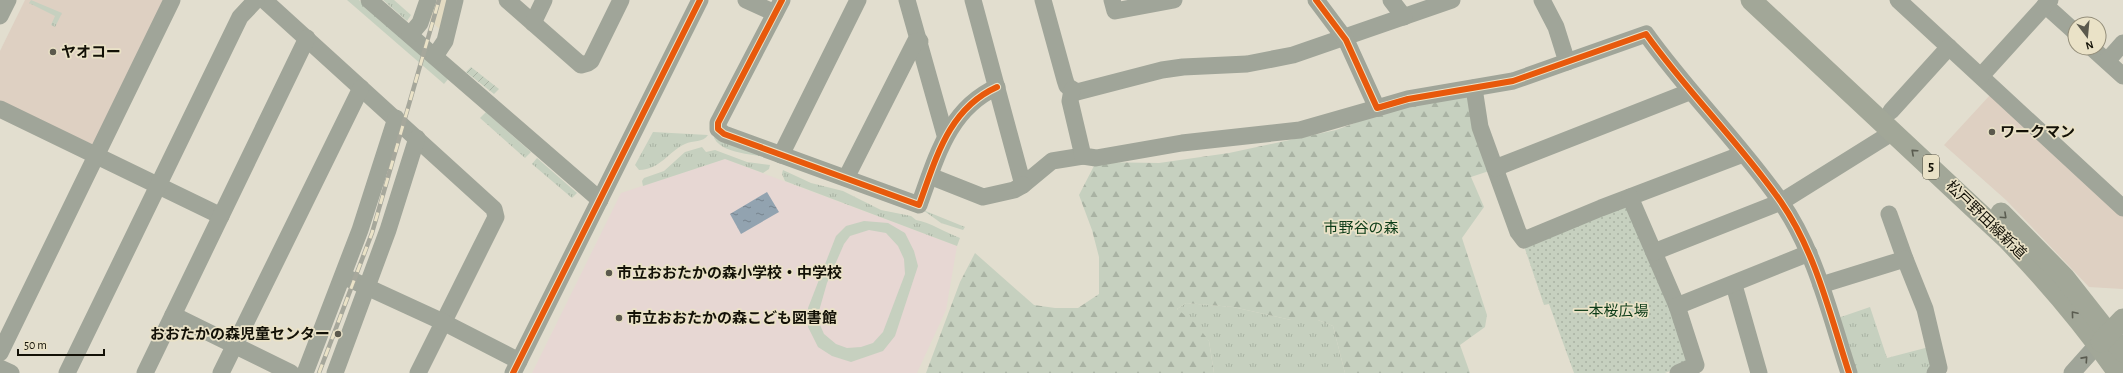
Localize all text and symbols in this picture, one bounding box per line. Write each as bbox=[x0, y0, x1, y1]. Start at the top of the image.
north arrow bbox=[2067, 16, 2107, 56]
text: N bbox=[2084, 39, 2095, 51]
place label: ヤオコー bbox=[61, 44, 121, 60]
marker: ヤオコー bbox=[48, 47, 58, 57]
place label: ワークマン bbox=[2000, 124, 2075, 140]
marker: ワークマン bbox=[1987, 127, 1997, 137]
one-way arrow bbox=[1911, 149, 1919, 156]
road number: 5 bbox=[1923, 155, 1939, 179]
street label: 松戸野田線新道 bbox=[1943, 177, 2030, 262]
one-way arrow bbox=[1999, 211, 2007, 219]
park label: 市野谷の森 bbox=[1323, 220, 1399, 236]
place label: 市立おおたかの森小学校・中学校 bbox=[617, 265, 842, 281]
marker: 市立おおたかの森小学校・中学校 bbox=[604, 268, 614, 278]
park label: 一本桜広場 bbox=[1573, 303, 1649, 319]
place label: 市立おおたかの森こども図書館 bbox=[627, 310, 837, 326]
one-way arrow bbox=[2071, 312, 2078, 319]
marker: 市立おおたかの森こども図書館 bbox=[614, 313, 624, 323]
place label: おおたかの森児童センター bbox=[150, 326, 330, 342]
marker: おおたかの森児童センター bbox=[333, 329, 343, 339]
scale bar bbox=[18, 331, 104, 357]
text: 50 m bbox=[24, 339, 47, 351]
one-way arrow bbox=[2080, 356, 2087, 364]

